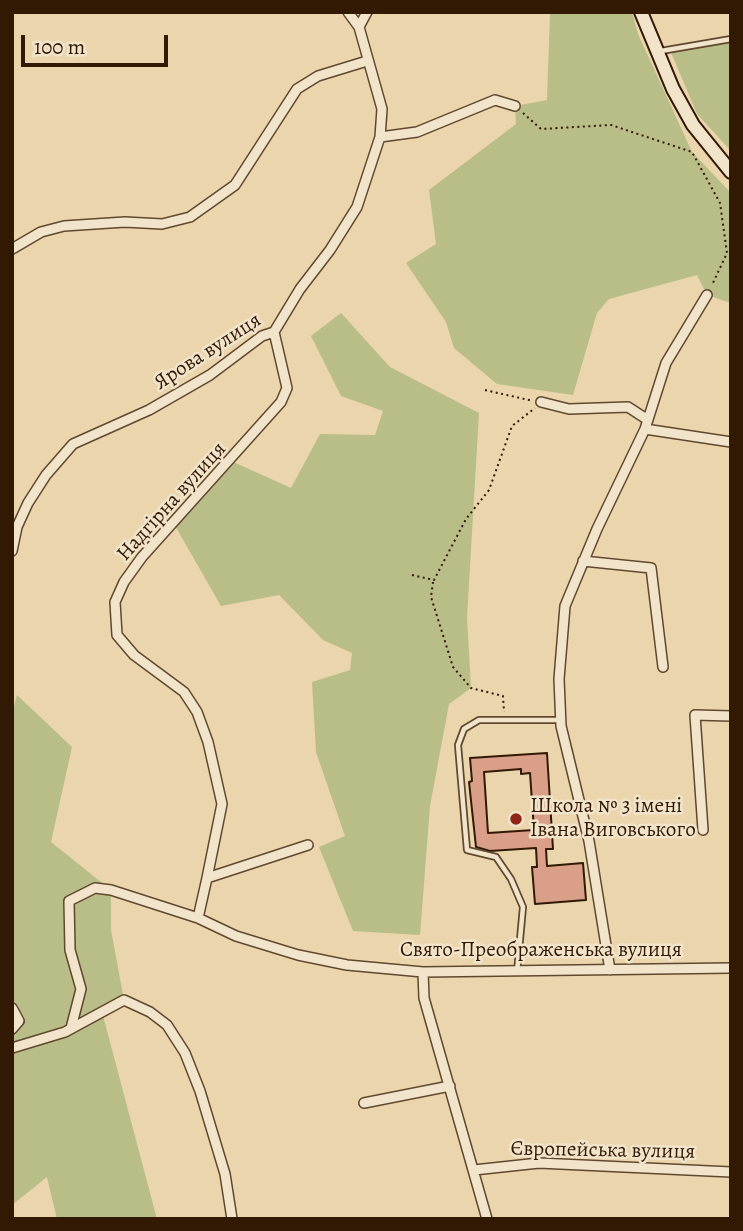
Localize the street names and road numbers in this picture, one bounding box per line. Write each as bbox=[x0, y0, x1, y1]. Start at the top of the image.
street label: Ярова вулиця bbox=[150, 308, 266, 396]
street label: Надгірна вулиця bbox=[112, 437, 232, 567]
street label: Свято-Преображенська вулиця bbox=[400, 938, 682, 964]
street label: Європейська вулиця bbox=[510, 1137, 696, 1165]

